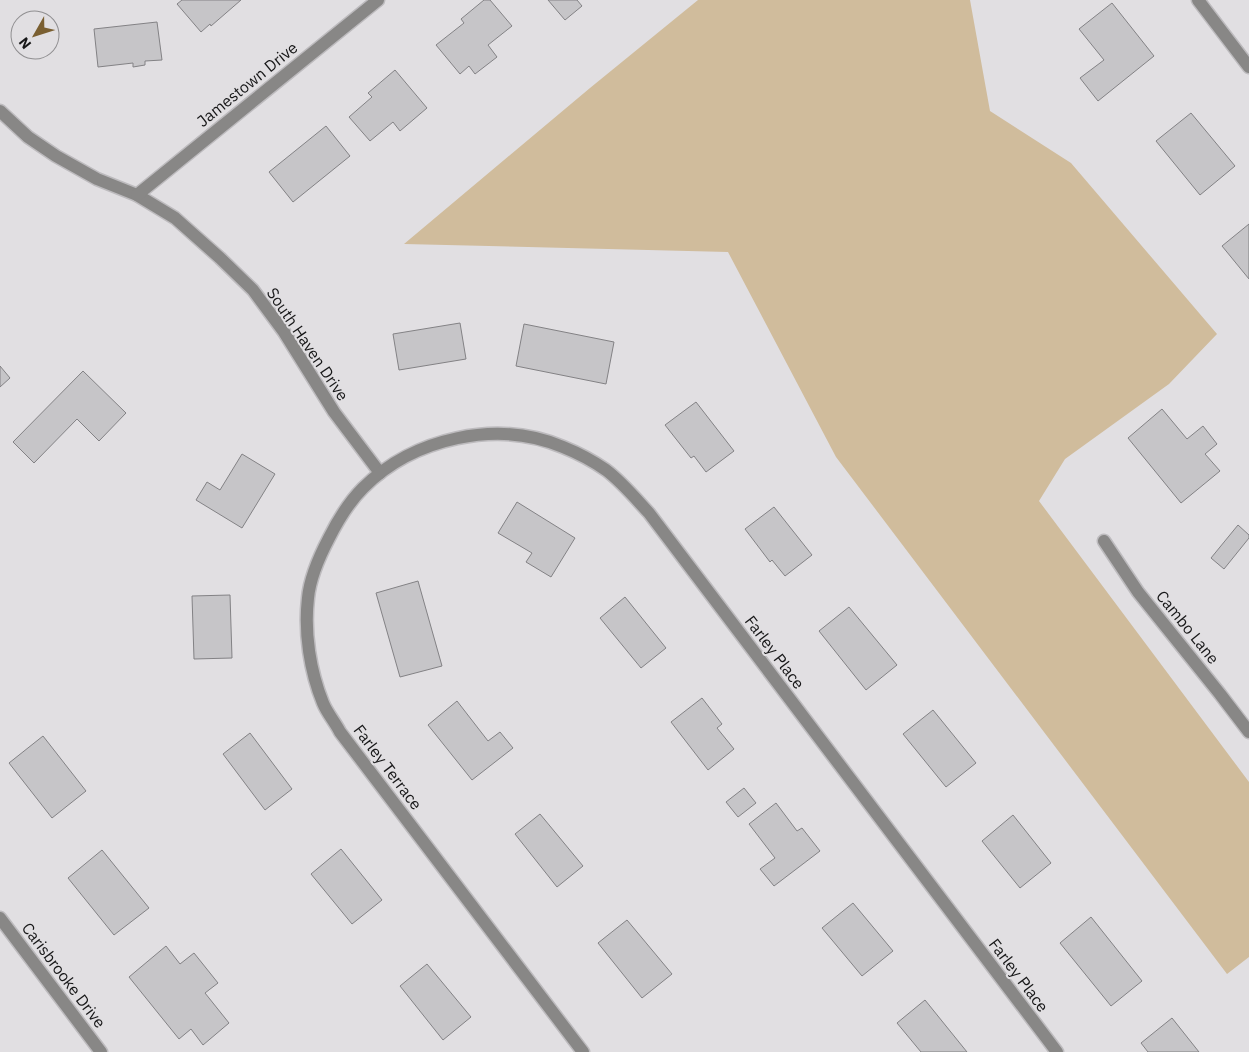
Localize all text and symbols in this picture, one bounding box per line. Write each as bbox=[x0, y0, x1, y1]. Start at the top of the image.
north arrow bbox=[10, 10, 60, 60]
text: N bbox=[15, 34, 35, 53]
street label: Jamestown Drive bbox=[193, 37, 302, 131]
street label: South Haven Drive bbox=[263, 284, 353, 405]
street label: Cambo Lane bbox=[1152, 586, 1224, 668]
street label: Farley Place bbox=[741, 611, 809, 693]
street label: Farley Terrace bbox=[349, 720, 427, 814]
street label: Carisbrooke Drive bbox=[18, 918, 110, 1032]
street label: Farley Place bbox=[985, 934, 1053, 1016]

